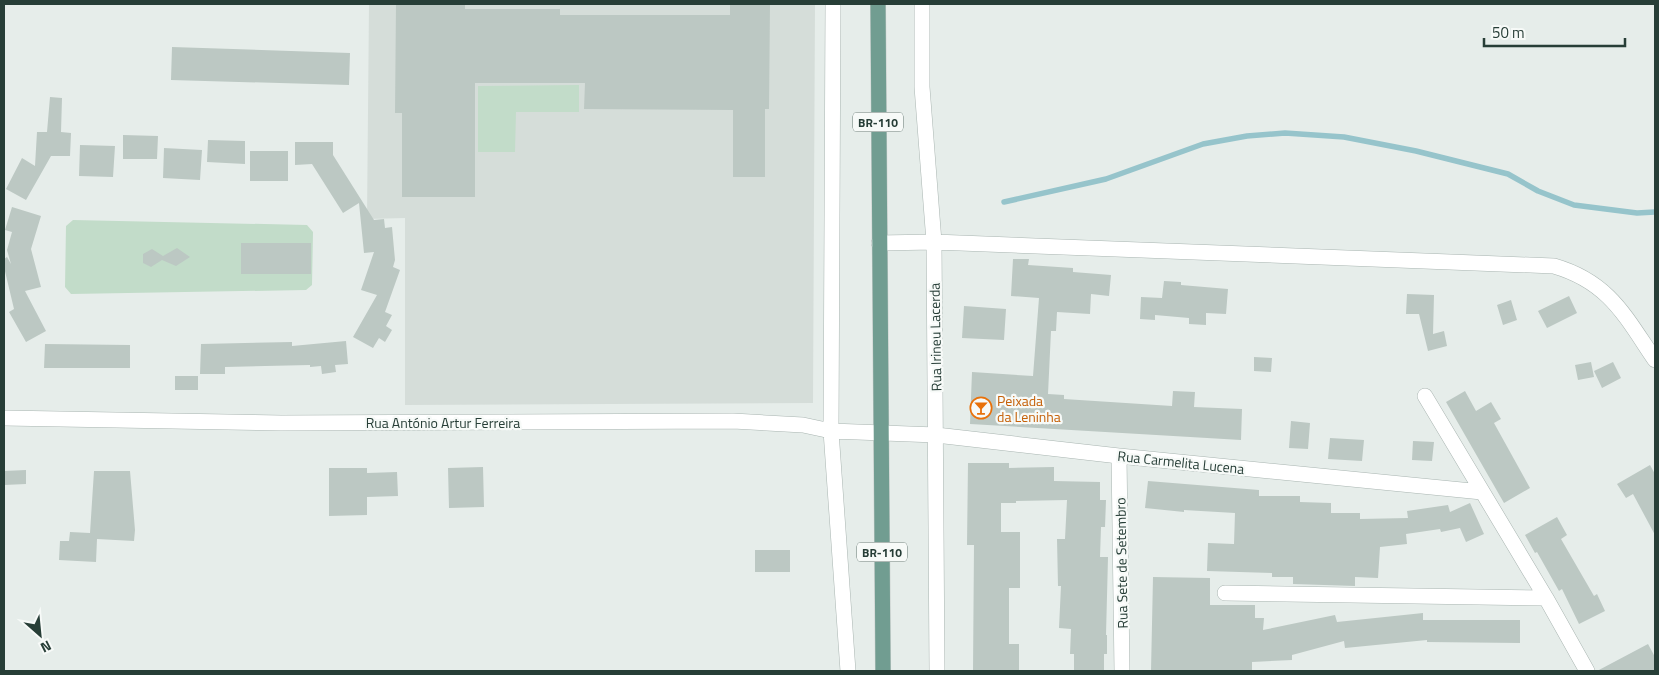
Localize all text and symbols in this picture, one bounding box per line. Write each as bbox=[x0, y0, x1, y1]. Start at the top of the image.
scale bar bbox=[1484, 15, 1625, 47]
text: 50 m bbox=[1492, 21, 1525, 44]
road number: BR-110 bbox=[853, 112, 903, 132]
street label: Rua Irineu Lacerda bbox=[924, 283, 946, 391]
place label: Peixada da Leninha bbox=[997, 390, 1061, 427]
bar icon: Peixada da Leninha bbox=[969, 396, 993, 420]
street label: Rua António Artur Ferreira bbox=[366, 412, 520, 433]
street label: Rua Carmelita Lucena bbox=[1117, 445, 1245, 479]
street label: Rua Sete de Setembro bbox=[1109, 497, 1133, 629]
road number: BR-110 bbox=[857, 542, 907, 562]
north arrow bbox=[15, 610, 65, 660]
text: N bbox=[37, 635, 55, 659]

